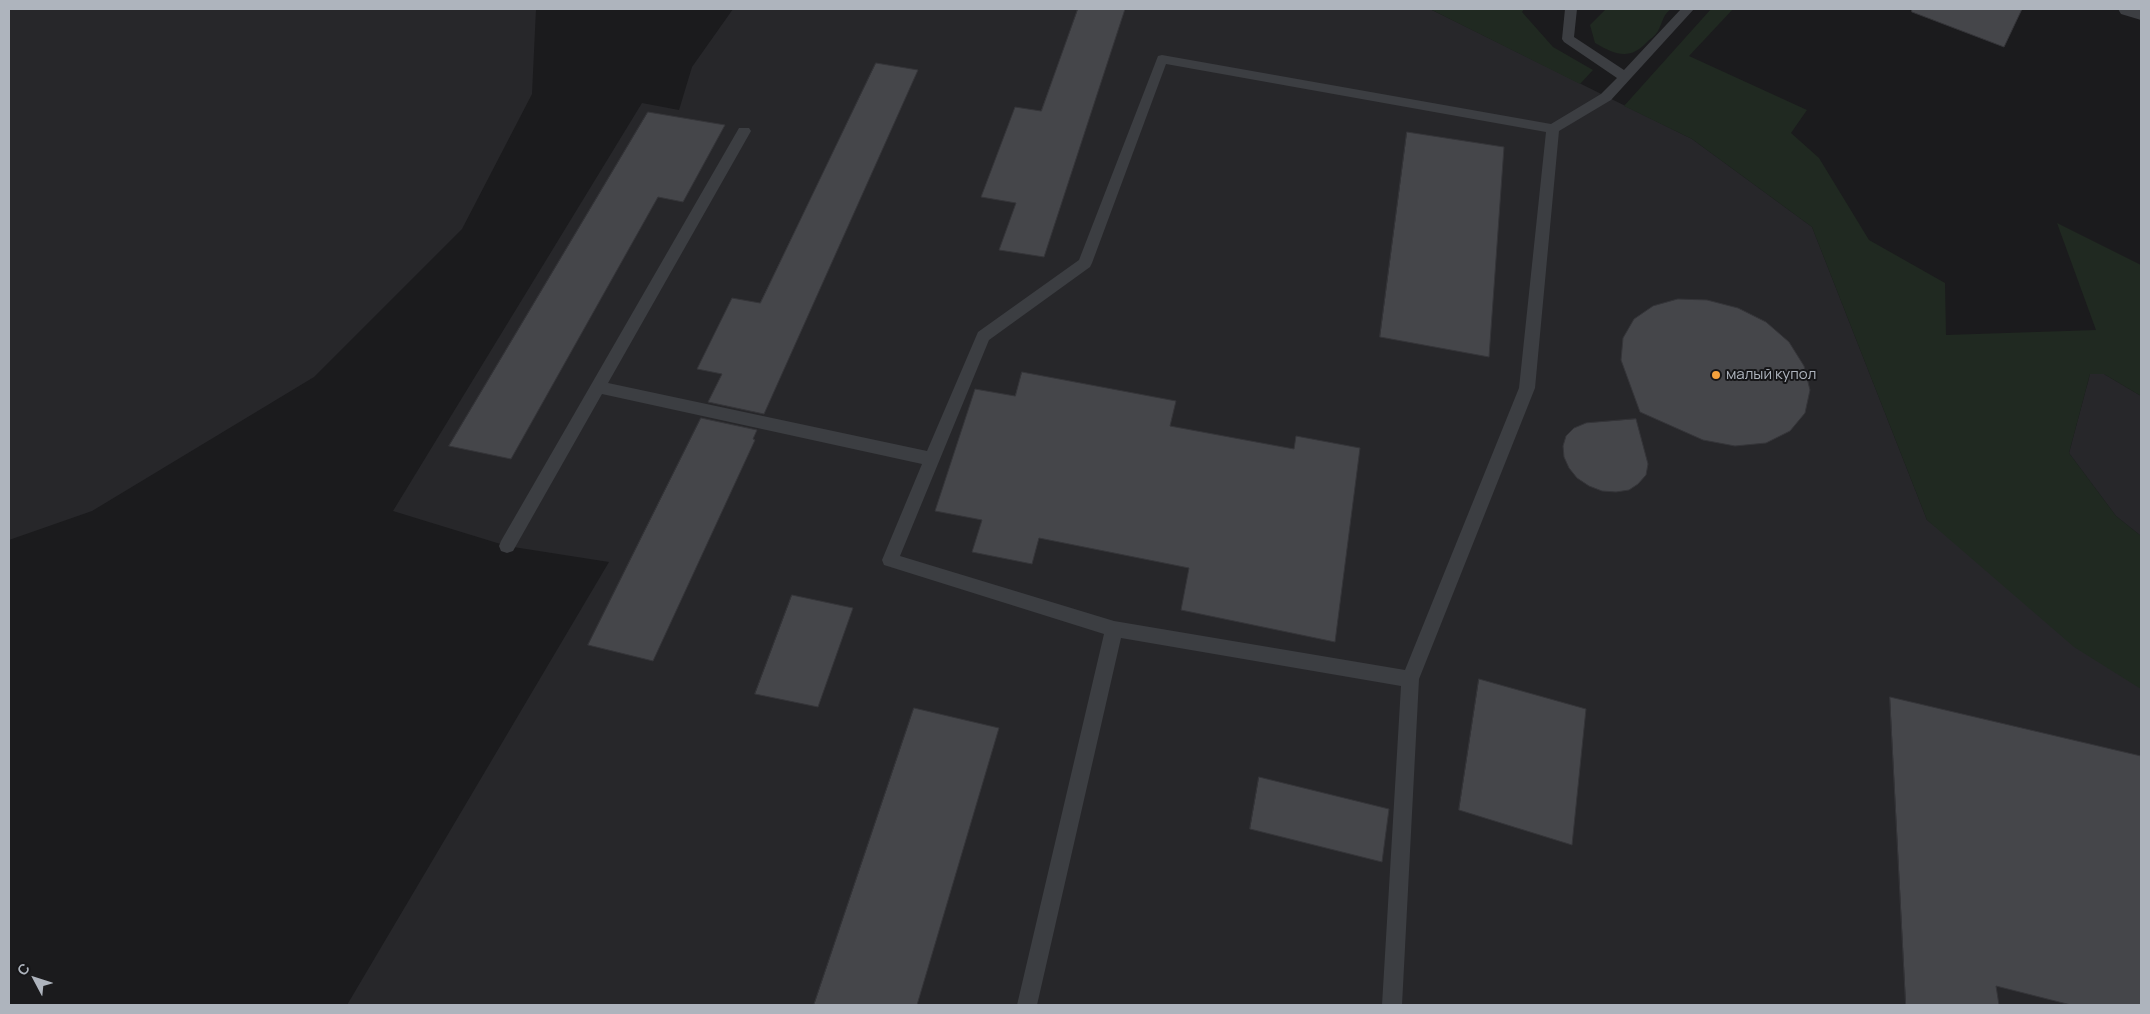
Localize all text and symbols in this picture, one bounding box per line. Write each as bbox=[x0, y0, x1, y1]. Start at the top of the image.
place label: малый купол bbox=[1726, 366, 1816, 384]
marker: малый купол bbox=[1710, 369, 1722, 381]
north arrow bbox=[10, 954, 60, 1004]
text: С bbox=[13, 959, 34, 979]

